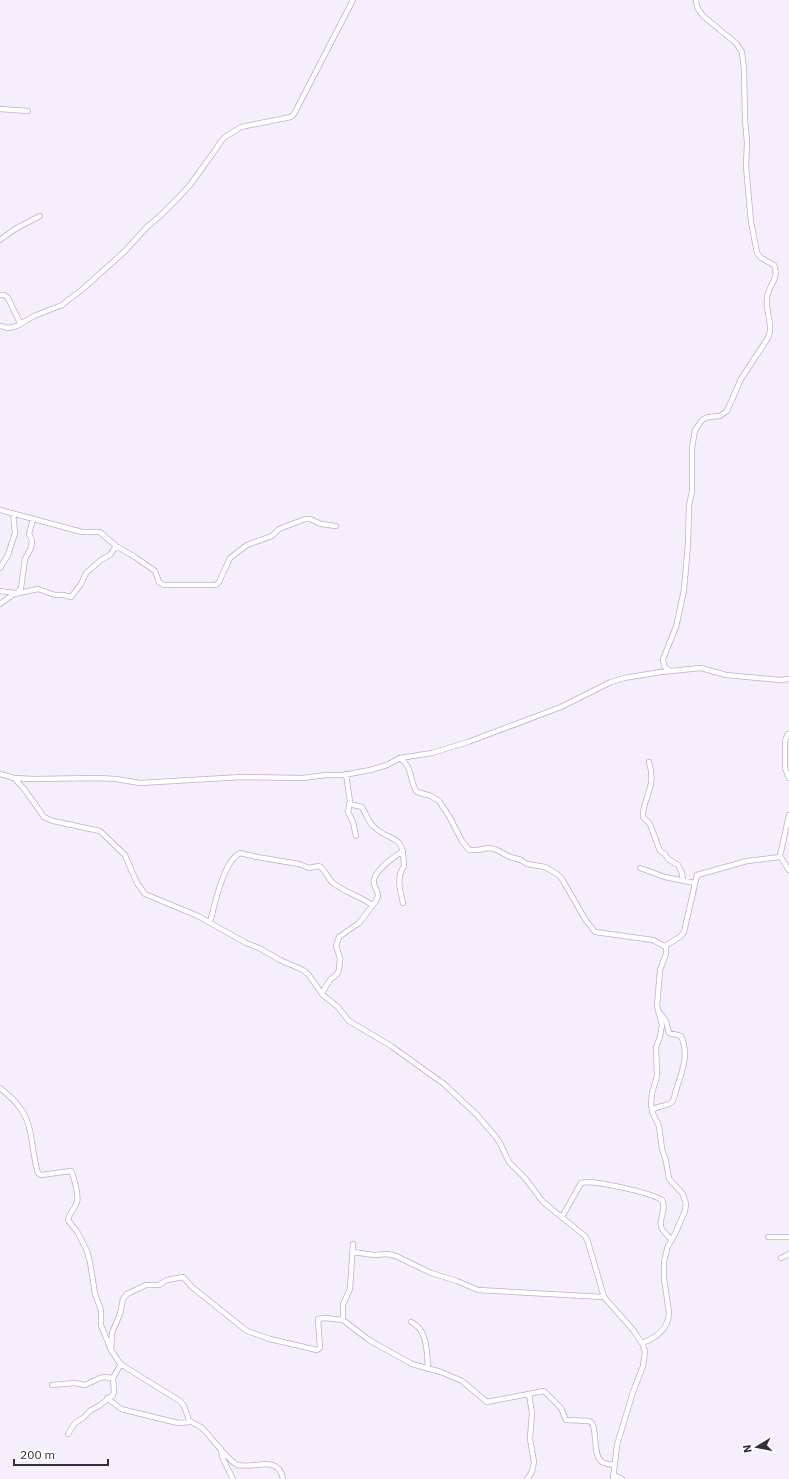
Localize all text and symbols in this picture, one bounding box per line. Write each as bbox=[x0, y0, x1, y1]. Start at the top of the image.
north arrow bbox=[737, 1427, 777, 1467]
scale bar bbox=[14, 1441, 108, 1467]
text: N bbox=[740, 1444, 755, 1454]
text: 200 m bbox=[20, 1447, 55, 1462]

